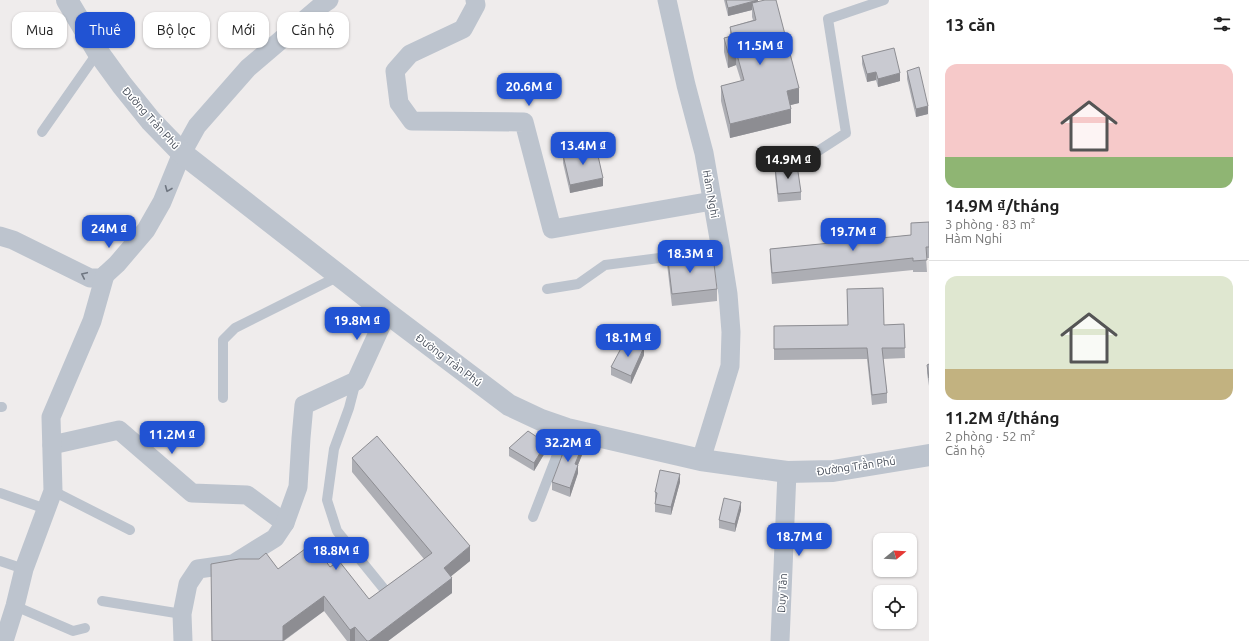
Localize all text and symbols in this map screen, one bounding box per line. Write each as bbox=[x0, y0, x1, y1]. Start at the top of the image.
chip: Mua bbox=[12, 12, 67, 48]
chip: Thuê bbox=[75, 12, 135, 48]
chip: Bộ lọc bbox=[143, 12, 210, 48]
chip: Mới bbox=[218, 12, 269, 48]
chip: Căn hộ bbox=[277, 12, 349, 48]
icon: filters bbox=[1211, 13, 1233, 35]
text: 13 căn bbox=[945, 15, 995, 34]
pin: 11.5M ₫ bbox=[723, 32, 797, 66]
text: 11.5M ₫ bbox=[737, 38, 783, 52]
pin: 20.6M ₫ bbox=[492, 73, 566, 107]
text: 20.6M ₫ bbox=[506, 79, 552, 93]
street label: Đường Trần Phú bbox=[120, 83, 183, 152]
icon: home bbox=[1053, 90, 1125, 162]
pin: 13.4M ₫ bbox=[546, 132, 620, 166]
text: 13.4M ₫ bbox=[560, 138, 606, 152]
pin: 14.9M ₫ bbox=[751, 146, 825, 180]
text: 14.9M ₫ bbox=[765, 152, 811, 166]
street label: Hàm Nghi bbox=[701, 169, 721, 219]
one-way arrow bbox=[164, 185, 172, 192]
text: 14.9M ₫/tháng bbox=[945, 196, 1059, 215]
pin: 24M ₫ bbox=[81, 215, 137, 249]
text: 3 phòng · 83 m² bbox=[945, 217, 1036, 231]
pin: 19.7M ₫ bbox=[816, 218, 890, 252]
text: 24M ₫ bbox=[91, 221, 127, 235]
text: 19.7M ₫ bbox=[830, 224, 876, 238]
text: Hàm Nghi bbox=[945, 231, 1002, 245]
pin: 18.3M ₫ bbox=[653, 240, 727, 274]
text: 18.3M ₫ bbox=[667, 246, 713, 260]
one-way arrow bbox=[81, 272, 88, 280]
icon: home bbox=[1053, 302, 1125, 374]
pin: 19.8M ₫ bbox=[320, 307, 394, 341]
text: 19.8M ₫ bbox=[334, 313, 380, 327]
pin: 18.1M ₫ bbox=[591, 324, 665, 358]
street label: Đường Trần Phú bbox=[414, 330, 485, 389]
text: 18.1M ₫ bbox=[605, 330, 651, 344]
text: 11.2M ₫/tháng bbox=[945, 408, 1059, 427]
pin: 11.2M ₫ bbox=[135, 421, 209, 455]
text: 11.2M ₫ bbox=[149, 427, 195, 441]
pin: 32.2M ₫ bbox=[531, 429, 605, 463]
text: 2 phòng · 52 m² bbox=[945, 429, 1036, 443]
text: 32.2M ₫ bbox=[545, 435, 591, 449]
text: Căn hộ bbox=[945, 443, 985, 457]
street label: Đường Trần Phú bbox=[816, 453, 896, 477]
pin: 18.7M ₫ bbox=[762, 523, 836, 557]
text: 18.7M ₫ bbox=[776, 529, 822, 543]
north arrow bbox=[873, 533, 917, 577]
map controls bbox=[873, 533, 917, 629]
pin: 18.8M ₫ bbox=[299, 537, 373, 571]
text: 18.8M ₫ bbox=[313, 543, 359, 557]
street label: Duy Tân bbox=[775, 573, 789, 613]
button: locate bbox=[873, 585, 917, 629]

